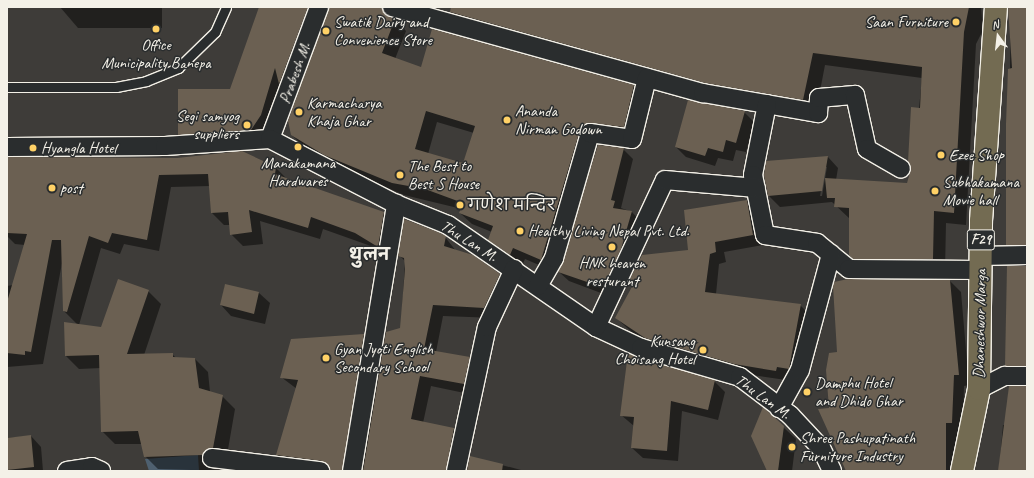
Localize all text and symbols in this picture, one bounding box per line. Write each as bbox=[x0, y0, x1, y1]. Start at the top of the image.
place label: Swatik Dairy and Convenience Store bbox=[334, 12, 432, 50]
place label: Saan Furniture bbox=[865, 12, 948, 32]
north arrow bbox=[978, 16, 1018, 56]
marker: Saan Furniture bbox=[951, 17, 961, 27]
text: N bbox=[990, 17, 1000, 32]
marker: Office Municipality Banepa bbox=[151, 24, 161, 34]
marker: Swatik Dairy and Convenience Store bbox=[321, 26, 331, 36]
place label: Office Municipality Banepa bbox=[101, 35, 211, 73]
street label: Prabesh M. bbox=[275, 40, 315, 106]
place label: Karmacharya Khaja Ghar bbox=[307, 93, 381, 131]
place label: Ananda Nirman Godown bbox=[515, 101, 602, 139]
place label: Segi samyog suppliers bbox=[175, 106, 239, 144]
marker: Karmacharya Khaja Ghar bbox=[294, 107, 304, 117]
marker: Ananda Nirman Godown bbox=[502, 115, 512, 125]
marker: Segi samyog suppliers bbox=[242, 120, 252, 130]
place label: Hyangla Hotel bbox=[41, 138, 116, 158]
marker: Manakamana Hardwares bbox=[293, 142, 303, 152]
marker: Hyangla Hotel bbox=[28, 143, 38, 153]
place label: Ezee Shop bbox=[949, 145, 1004, 165]
marker: Ezee Shop bbox=[936, 150, 946, 160]
place label: Manakamana Hardwares bbox=[261, 153, 335, 191]
place label: The Best to Best S House bbox=[408, 156, 479, 194]
marker: The Best to Best S House bbox=[395, 170, 405, 180]
place label: Subhakamana Movie hall bbox=[943, 172, 1019, 210]
place label: post bbox=[60, 178, 82, 198]
marker: post bbox=[47, 183, 57, 193]
marker: Subhakamana Movie hall bbox=[930, 186, 940, 196]
place label: गणेश मन्दिर bbox=[468, 195, 555, 215]
marker: गणेश मन्दिर bbox=[455, 200, 465, 210]
street label: Thu Lan M. bbox=[437, 216, 501, 266]
place label: Healthy Living Nepal Pvt. Ltd. bbox=[528, 221, 689, 241]
marker: Healthy Living Nepal Pvt. Ltd. bbox=[515, 226, 525, 236]
road number: F29 bbox=[966, 227, 996, 253]
marker: HNK heaven resturant bbox=[607, 242, 617, 252]
district label: थुलन bbox=[348, 245, 390, 265]
place label: HNK heaven resturant bbox=[579, 253, 645, 291]
street label: Dhaneshwor Marga bbox=[969, 269, 991, 379]
place label: Kunsang Choisang Hotel bbox=[615, 331, 695, 369]
place label: Gyan Jyoti English Secondary School bbox=[334, 339, 433, 377]
marker: Kunsang Choisang Hotel bbox=[698, 345, 708, 355]
marker: Gyan Jyoti English Secondary School bbox=[321, 353, 331, 363]
street label: Thu Lan M. bbox=[731, 370, 795, 424]
place label: Damphu Hotel and Dhido Ghar bbox=[815, 373, 903, 411]
marker: Damphu Hotel and Dhido Ghar bbox=[802, 387, 812, 397]
place label: Shree Pashupatinath Furniture Industry bbox=[800, 428, 915, 466]
marker: Shree Pashupatinath Furniture Industry bbox=[787, 442, 797, 452]

